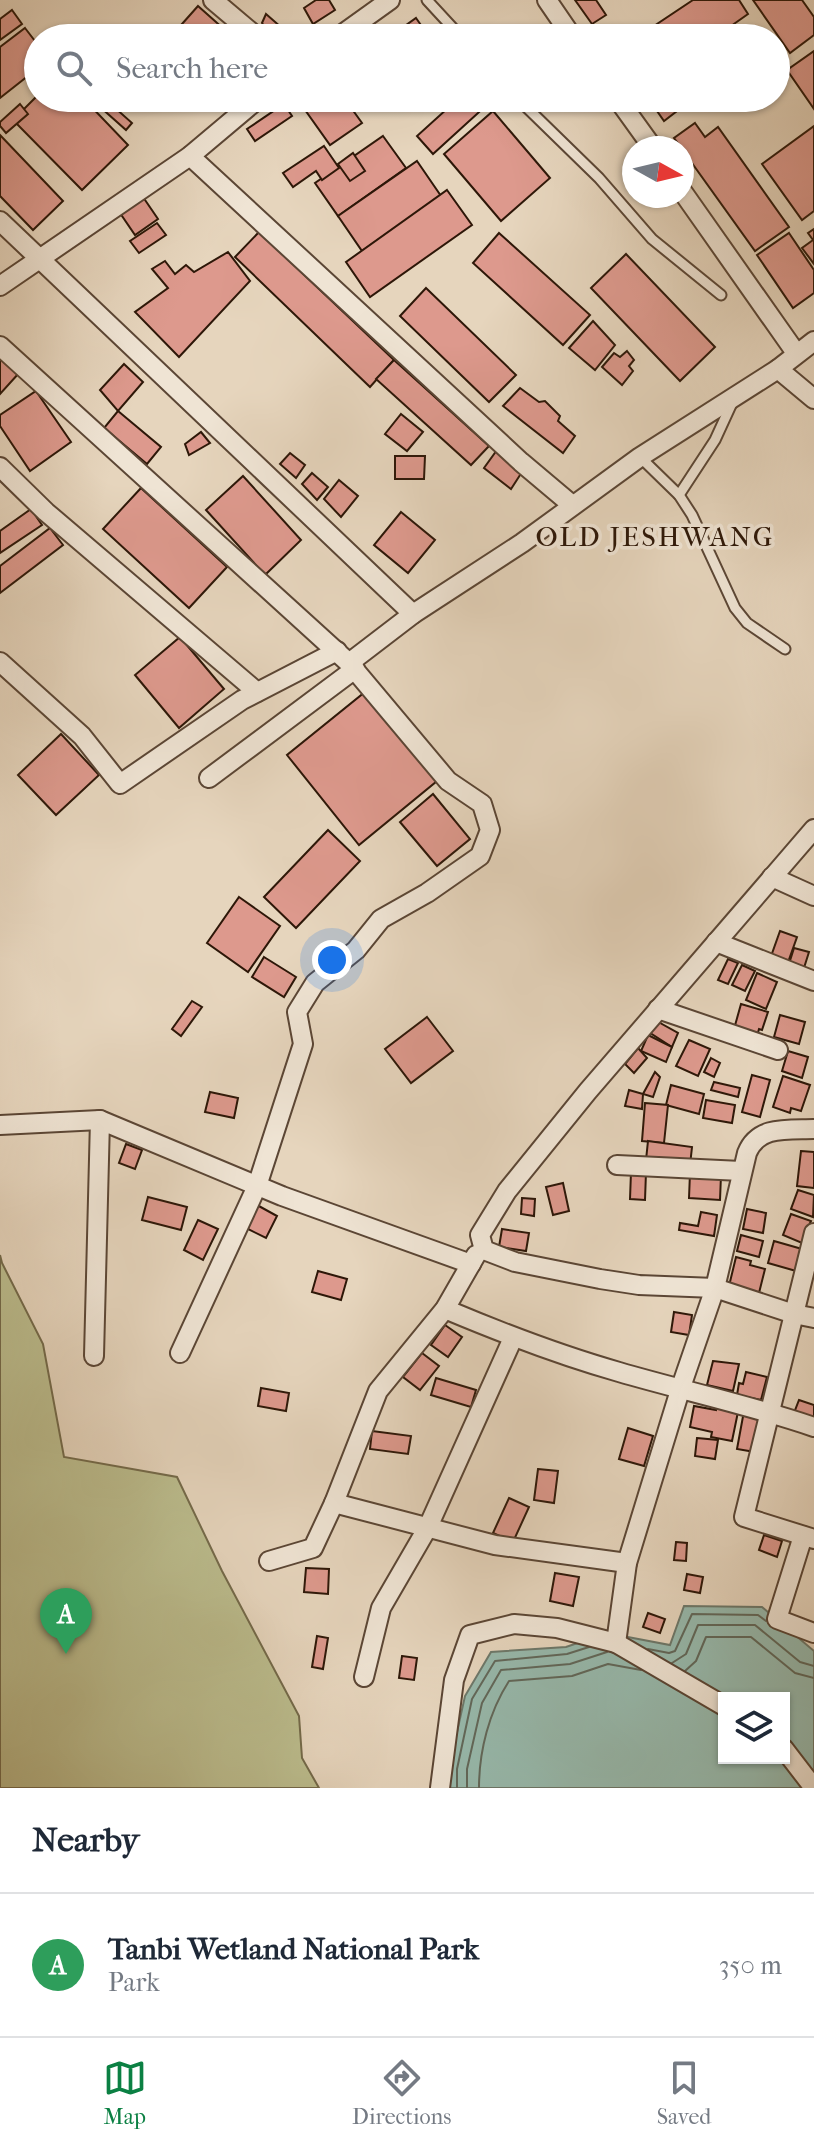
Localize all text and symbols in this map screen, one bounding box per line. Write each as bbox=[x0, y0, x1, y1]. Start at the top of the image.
search box bbox=[24, 24, 790, 112]
icon: search bbox=[52, 46, 96, 90]
text: Search here bbox=[116, 51, 268, 86]
north arrow bbox=[622, 136, 694, 208]
district label: OLD JESHWANG bbox=[536, 520, 774, 553]
your location bbox=[312, 940, 352, 980]
pin: A bbox=[40, 1588, 92, 1654]
map controls bbox=[718, 1692, 790, 1764]
button: layers bbox=[718, 1692, 790, 1764]
text: Nearby bbox=[32, 1820, 139, 1860]
text: Tanbi Wetland National Park bbox=[108, 1932, 479, 1967]
text: A bbox=[50, 1950, 66, 1981]
text: 350 m bbox=[719, 1950, 782, 1981]
text: Park bbox=[108, 1967, 160, 1998]
tab: Map bbox=[103, 2056, 147, 2130]
tab: Directions bbox=[352, 2056, 451, 2130]
tab: Saved bbox=[657, 2056, 711, 2130]

